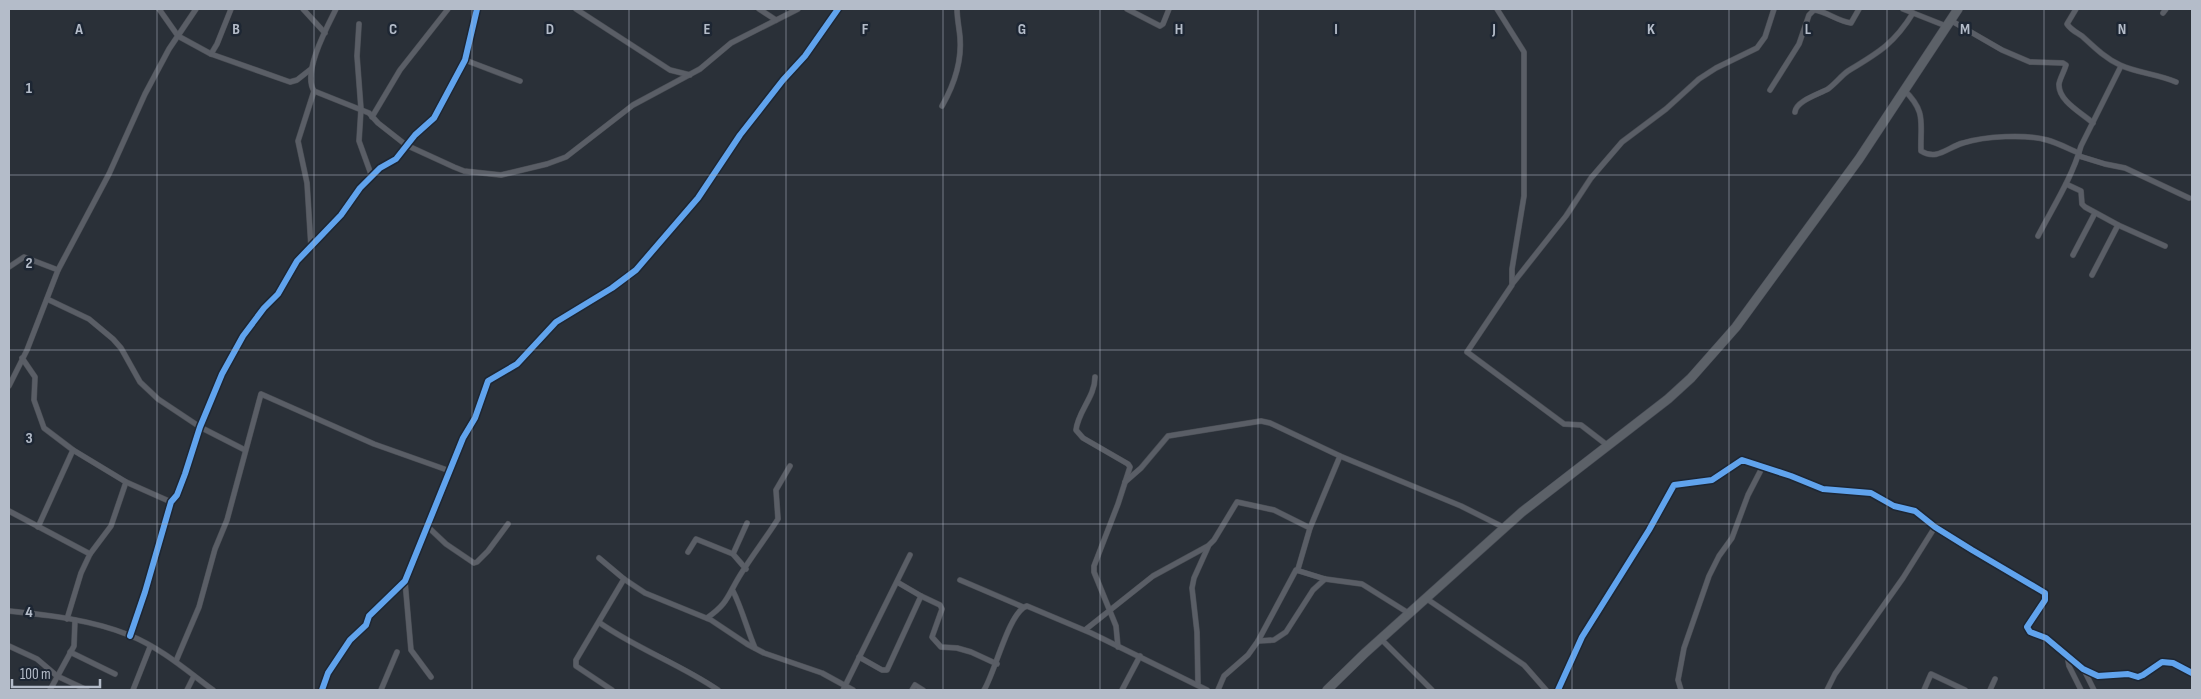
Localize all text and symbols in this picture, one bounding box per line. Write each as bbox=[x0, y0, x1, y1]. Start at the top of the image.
text: A bbox=[74, 20, 83, 39]
text: B bbox=[232, 20, 240, 39]
text: C bbox=[389, 20, 397, 39]
text: D bbox=[546, 20, 554, 39]
text: E bbox=[704, 20, 711, 39]
text: F bbox=[862, 20, 869, 39]
text: G bbox=[1018, 20, 1026, 39]
text: H bbox=[1175, 20, 1183, 39]
text: I bbox=[1334, 20, 1338, 39]
text: J bbox=[1491, 20, 1496, 39]
text: K bbox=[1647, 20, 1655, 39]
text: L bbox=[1805, 20, 1812, 39]
text: M bbox=[1960, 20, 1970, 39]
text: N bbox=[2118, 20, 2126, 39]
text: 1 bbox=[26, 79, 33, 98]
text: 2 bbox=[25, 254, 33, 273]
text: 3 bbox=[25, 429, 33, 448]
text: 4 bbox=[25, 603, 33, 622]
scale bar bbox=[12, 656, 100, 688]
text: 100 m bbox=[20, 665, 51, 684]

